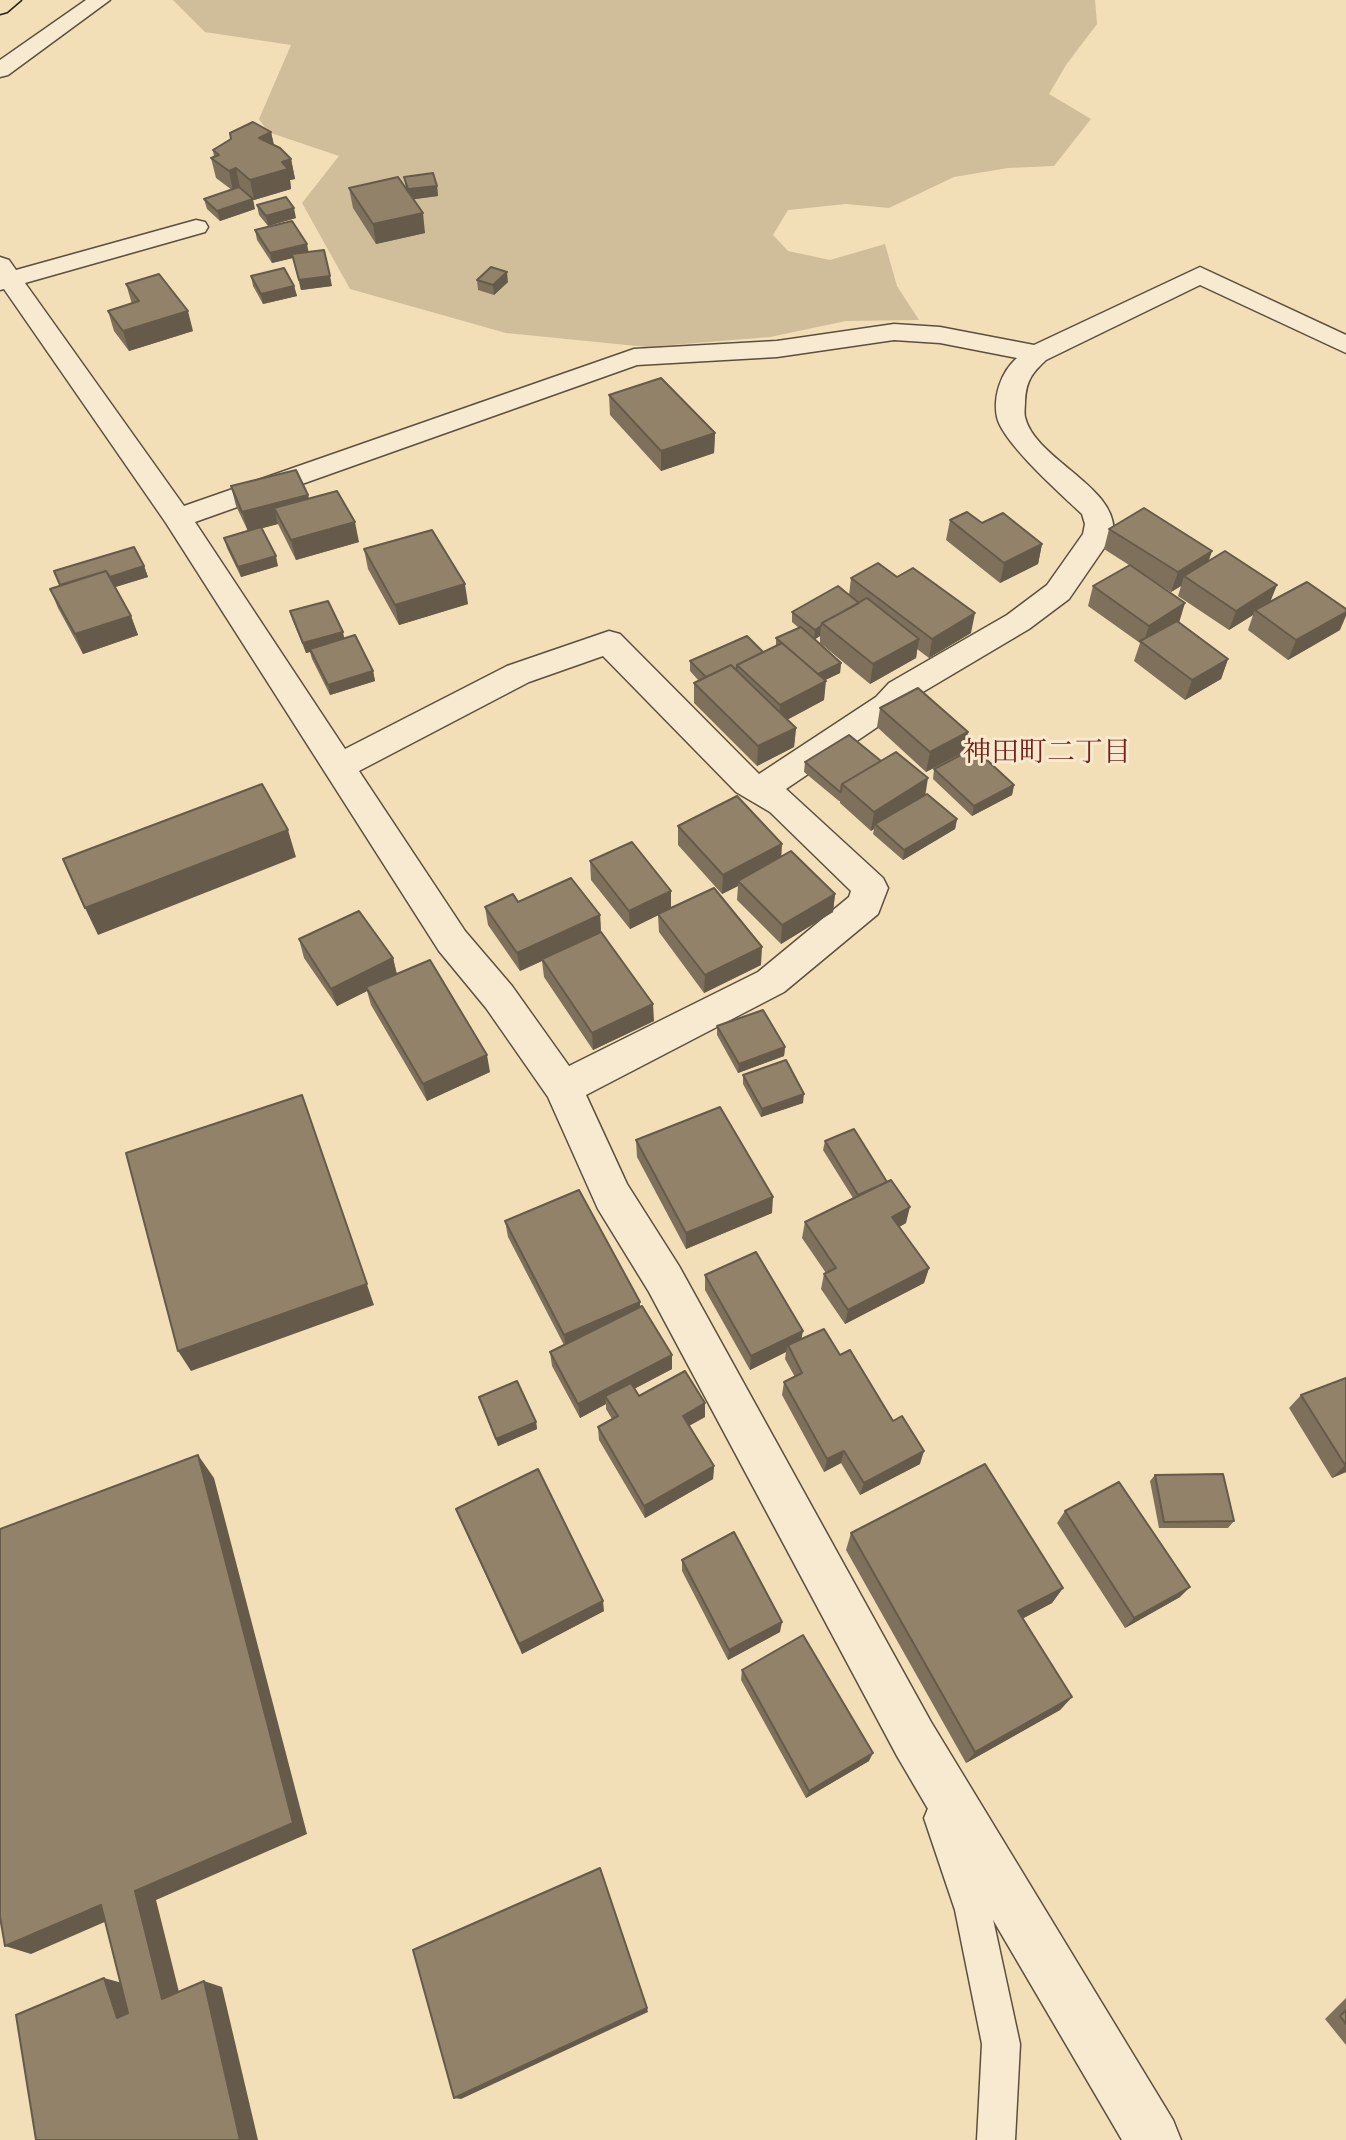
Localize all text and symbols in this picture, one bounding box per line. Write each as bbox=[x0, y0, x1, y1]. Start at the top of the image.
district label: 神田町二丁目 bbox=[963, 739, 1131, 773]

